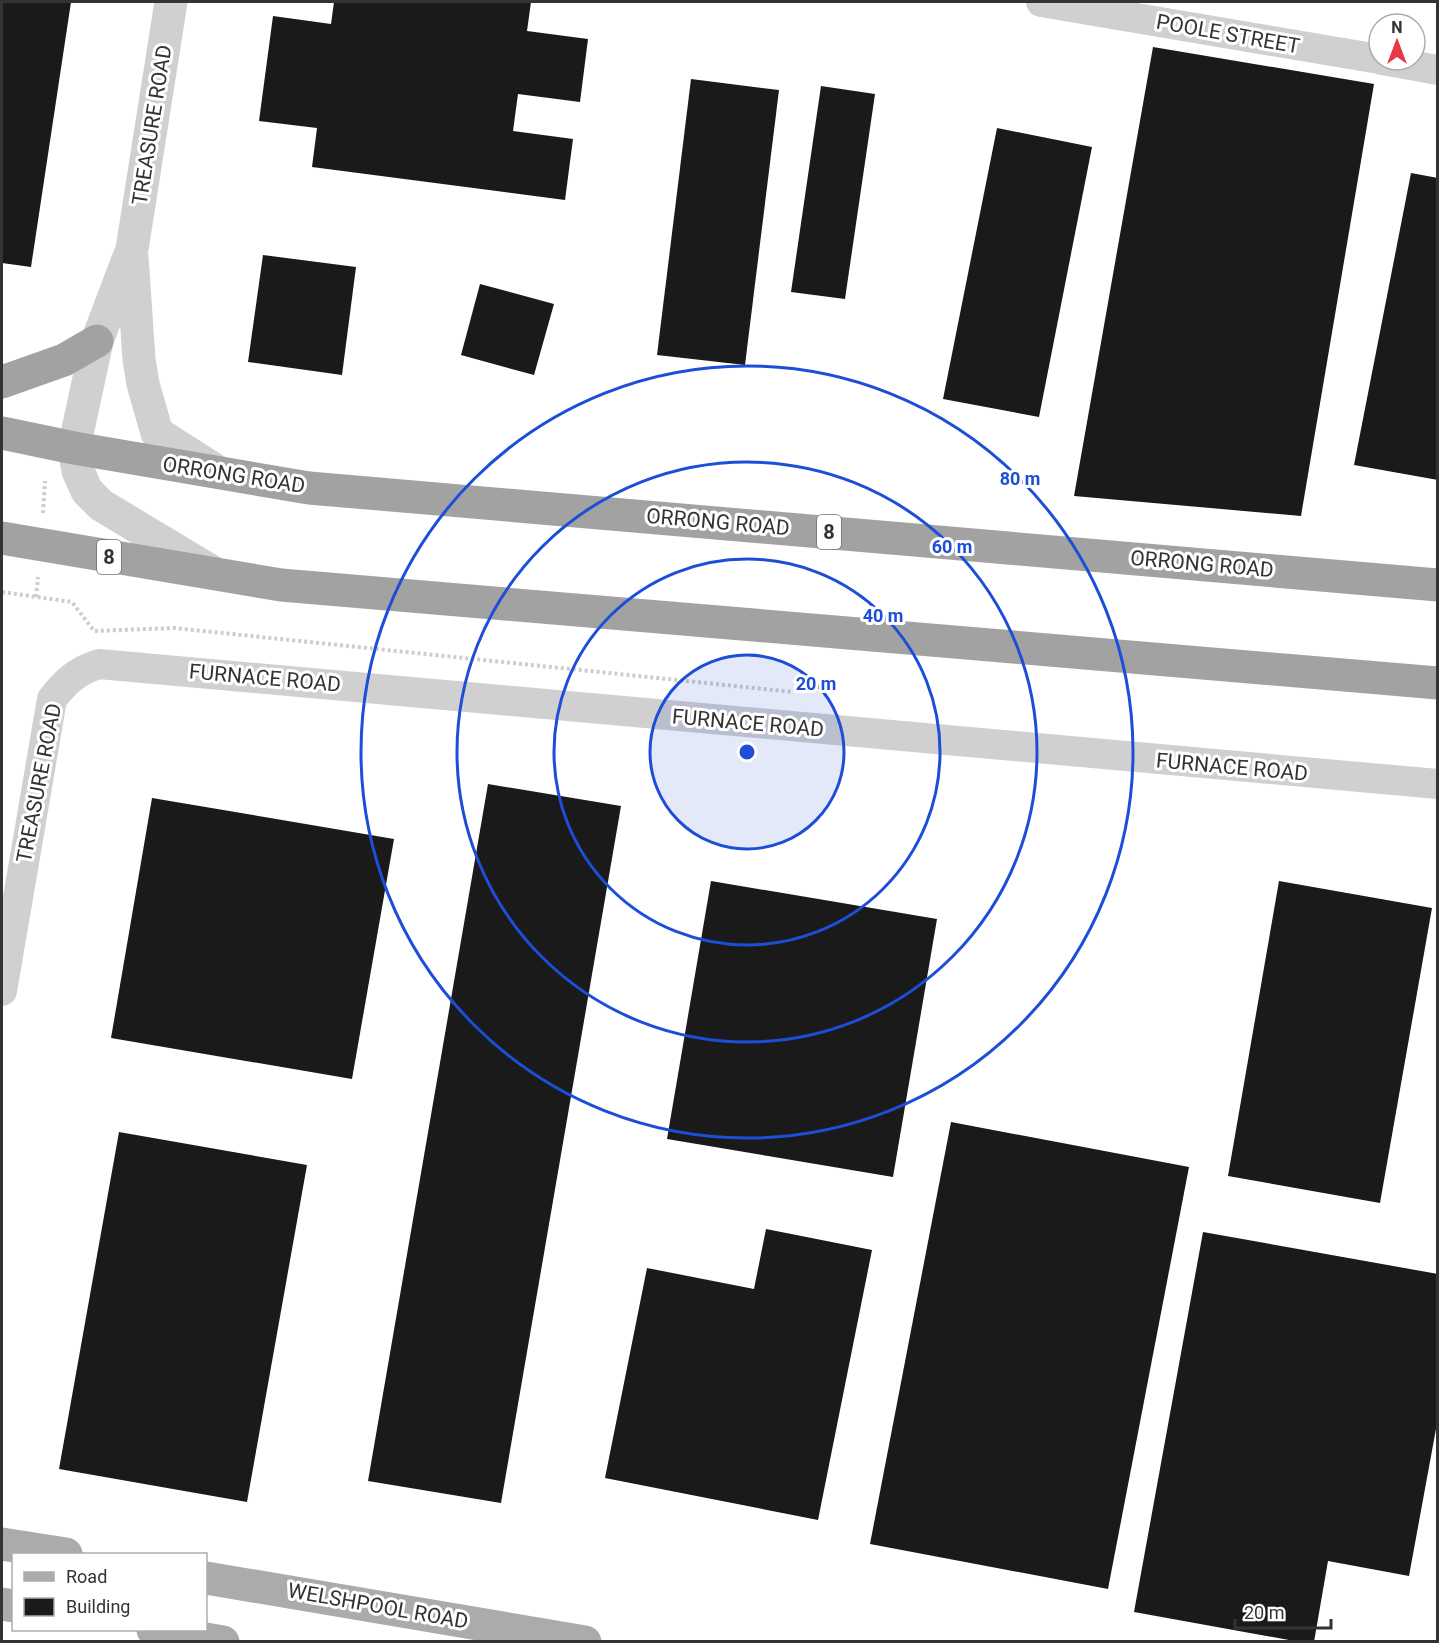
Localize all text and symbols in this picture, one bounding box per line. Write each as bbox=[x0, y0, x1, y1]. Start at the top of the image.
street label: POOLE STREET bbox=[1154, 10, 1302, 59]
north arrow bbox=[1367, 12, 1427, 72]
text: N bbox=[1391, 18, 1403, 37]
street label: TREASURE ROAD bbox=[127, 43, 177, 207]
street label: ORRONG ROAD bbox=[161, 452, 307, 498]
text: 80 m bbox=[1000, 468, 1040, 489]
street label: ORRONG ROAD bbox=[645, 504, 791, 540]
road number: 8 bbox=[817, 515, 841, 549]
text: 60 m bbox=[932, 536, 972, 557]
road number: 8 bbox=[97, 540, 121, 574]
street label: ORRONG ROAD bbox=[1129, 546, 1275, 582]
text: 40 m bbox=[863, 605, 903, 626]
street label: FURNACE ROAD bbox=[188, 659, 342, 697]
text: 20 m bbox=[796, 673, 836, 694]
street label: TREASURE ROAD bbox=[12, 701, 66, 865]
street label: FURNACE ROAD bbox=[671, 704, 825, 742]
centre of rings bbox=[737, 742, 757, 762]
street label: FURNACE ROAD bbox=[1155, 748, 1309, 786]
legend bbox=[12, 1553, 207, 1631]
text: Road bbox=[66, 1566, 107, 1587]
street label: WELSHPOOL ROAD bbox=[286, 1578, 470, 1634]
scale bar bbox=[1235, 1592, 1331, 1630]
text: Building bbox=[66, 1596, 130, 1617]
text: 20 m bbox=[1244, 1602, 1284, 1623]

